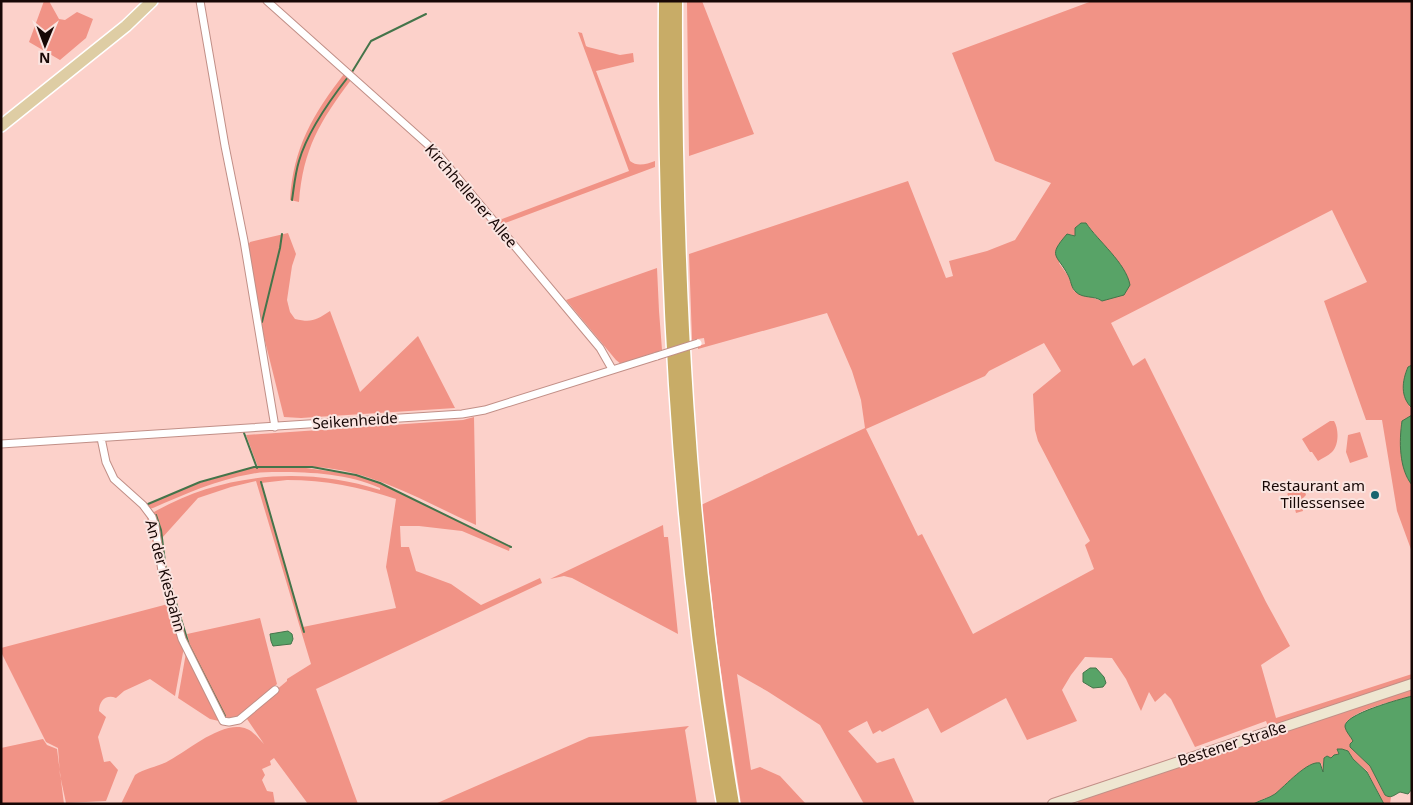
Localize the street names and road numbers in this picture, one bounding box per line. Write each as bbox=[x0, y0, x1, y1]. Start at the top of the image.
street label: Kirchhellener Allee bbox=[421, 139, 522, 252]
street label: Seikenheide bbox=[312, 407, 398, 433]
street label: An der Kiesbahn bbox=[141, 517, 191, 634]
street label: Bestener Straße bbox=[1175, 716, 1289, 770]

